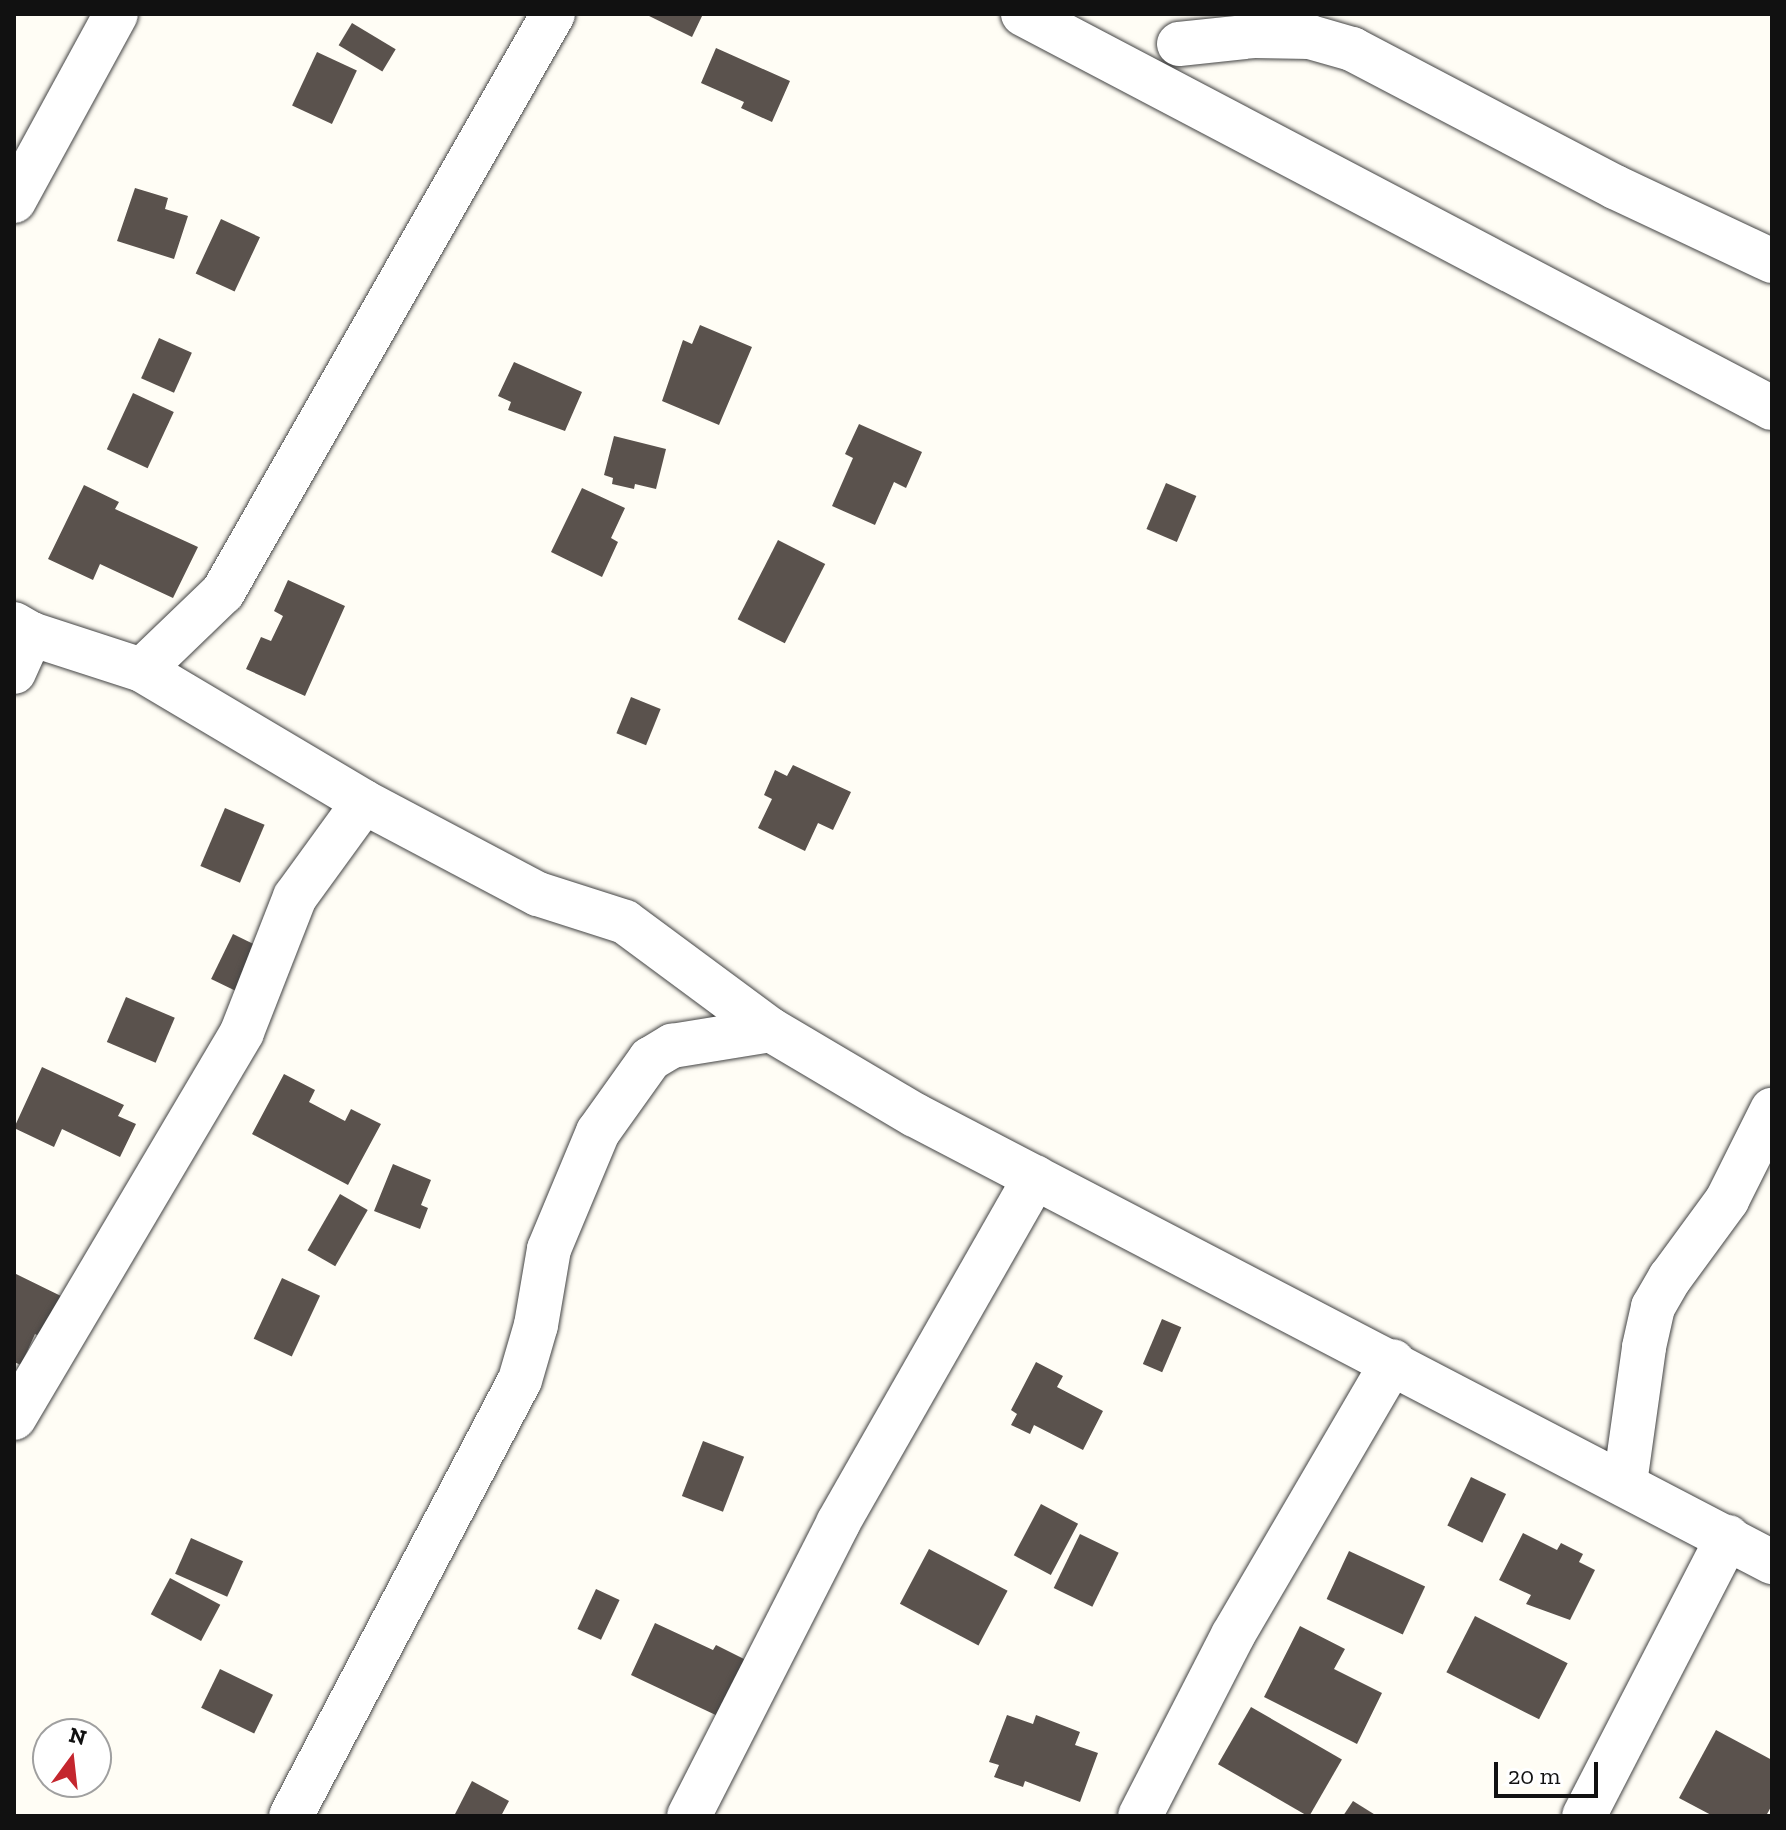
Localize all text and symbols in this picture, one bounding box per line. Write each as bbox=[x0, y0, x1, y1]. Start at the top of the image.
north arrow bbox=[32, 1718, 112, 1798]
text: N bbox=[66, 1721, 89, 1751]
scale bar bbox=[1498, 1746, 1602, 1796]
text: 20 m bbox=[1508, 1761, 1560, 1790]

